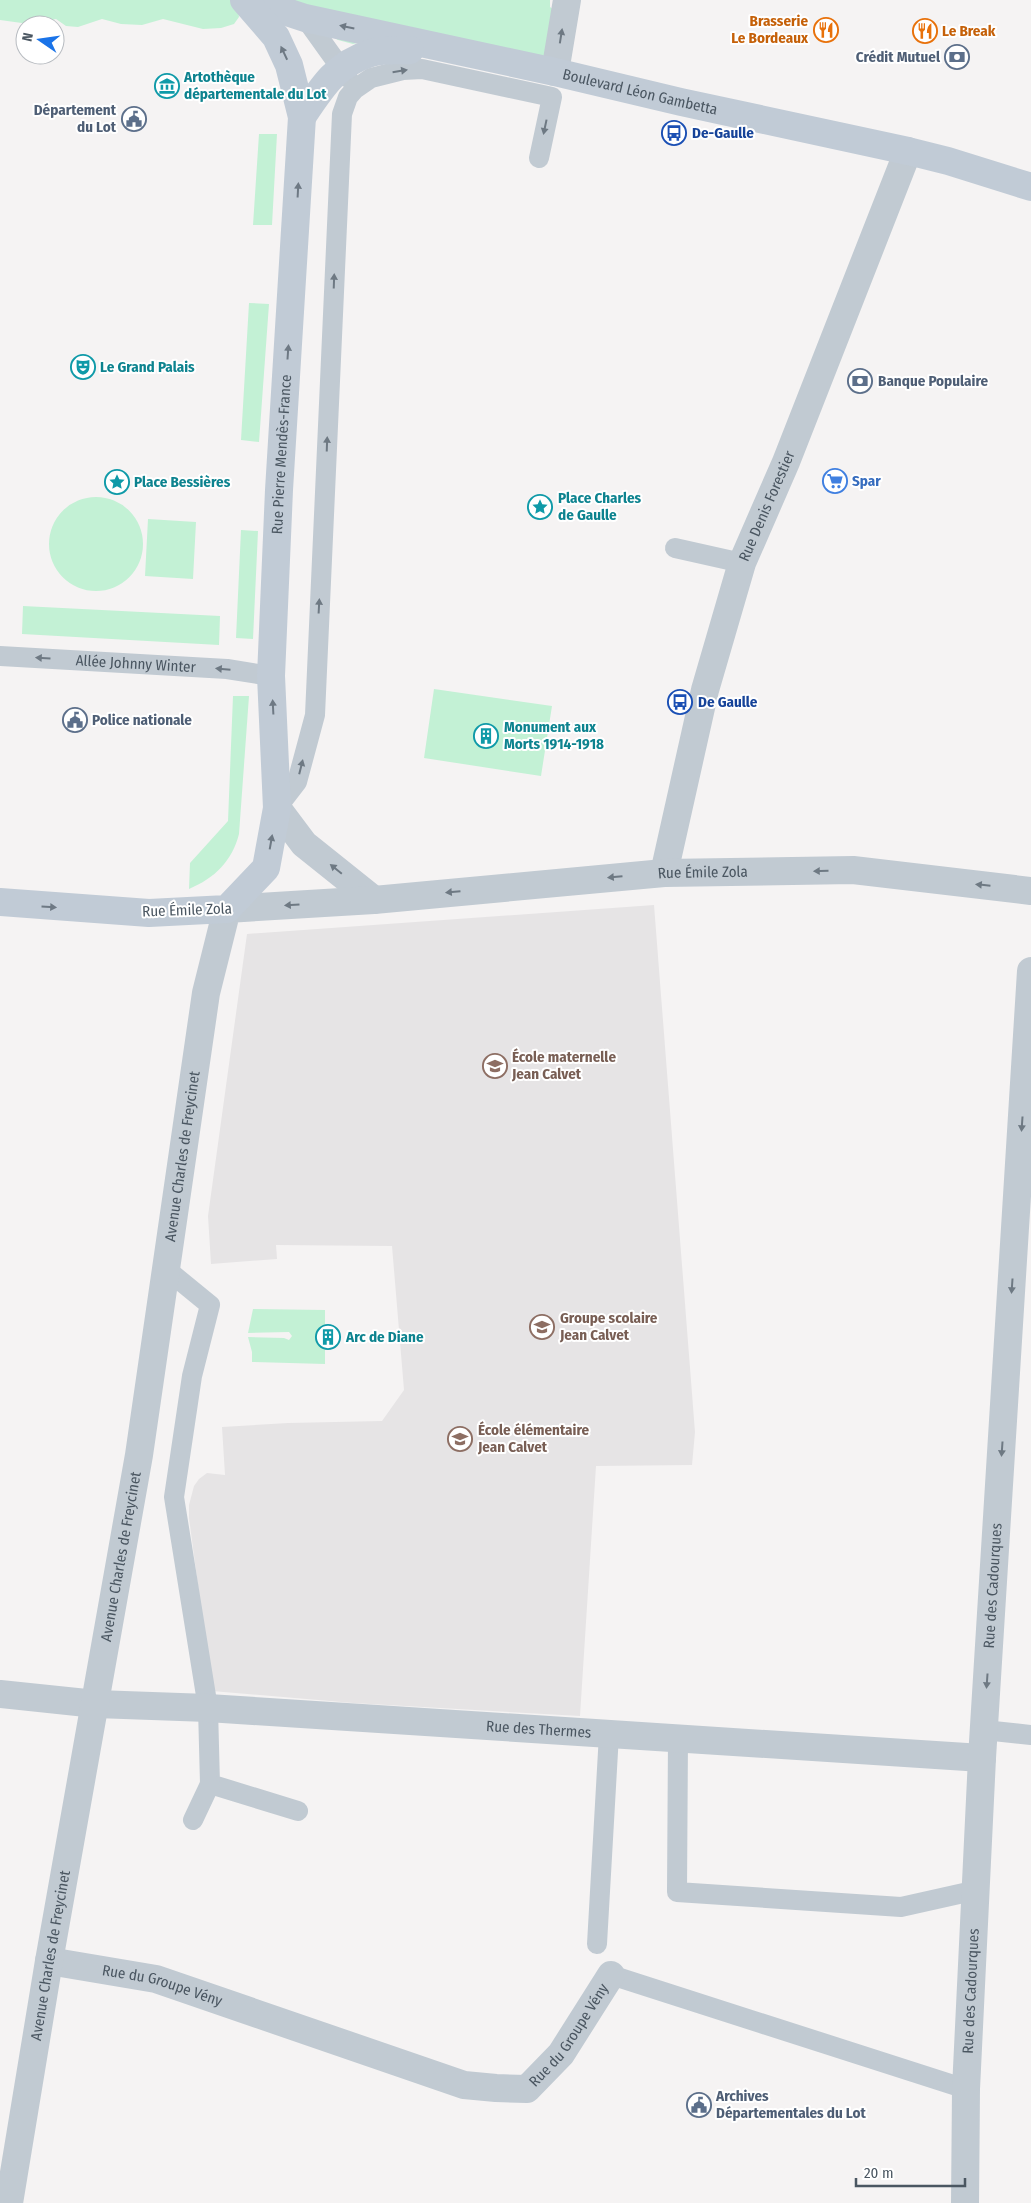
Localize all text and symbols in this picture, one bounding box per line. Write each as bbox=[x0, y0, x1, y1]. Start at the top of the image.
place label: Brasserie Le Bordeaux bbox=[731, 12, 809, 47]
north arrow bbox=[15, 15, 65, 65]
restaurant icon: Brasserie Le Bordeaux bbox=[813, 17, 839, 43]
restaurant icon: Le Break bbox=[912, 18, 938, 44]
place label: Le Break bbox=[942, 22, 996, 40]
one-way arrow bbox=[339, 23, 354, 31]
one-way arrow bbox=[558, 27, 566, 43]
text: N bbox=[19, 31, 37, 43]
bank icon: Crédit Mutuel bbox=[944, 44, 970, 70]
one-way arrow bbox=[279, 46, 288, 61]
place label: Crédit Mutuel bbox=[856, 48, 941, 66]
street label: Boulevard Léon Gambetta bbox=[561, 65, 719, 119]
one-way arrow bbox=[392, 66, 408, 74]
place label: Artothèque départementale du Lot bbox=[183, 68, 327, 103]
museum icon: Artothèque départementale du Lot bbox=[154, 73, 180, 99]
place label: Département du Lot bbox=[34, 101, 117, 136]
public building icon: Département du Lot bbox=[121, 106, 147, 132]
one-way arrow bbox=[541, 120, 549, 135]
bus stop icon: De-Gaulle bbox=[661, 120, 687, 146]
place label: De-Gaulle bbox=[692, 124, 754, 142]
one-way arrow bbox=[295, 182, 303, 198]
one-way arrow bbox=[330, 273, 338, 289]
one-way arrow bbox=[284, 344, 292, 360]
theatre icon: Le Grand Palais bbox=[70, 354, 96, 380]
place label: Le Grand Palais bbox=[100, 358, 195, 376]
bank icon: Banque Populaire bbox=[847, 368, 873, 394]
place label: Banque Populaire bbox=[878, 372, 988, 390]
street label: Rue Pierre Mendès-France bbox=[268, 374, 295, 535]
one-way arrow bbox=[323, 435, 331, 451]
street label: Rue Denis Forestier bbox=[735, 447, 799, 564]
supermarket icon: Spar bbox=[822, 468, 848, 494]
place icon: Place Bessières bbox=[104, 469, 130, 495]
place label: Spar bbox=[852, 472, 881, 490]
place label: Place Bessières bbox=[134, 473, 231, 491]
place label: Place Charles de Gaulle bbox=[558, 489, 642, 524]
place icon: Place Charles de Gaulle bbox=[527, 494, 553, 520]
one-way arrow bbox=[316, 598, 324, 614]
street label: Allée Johnny Winter bbox=[75, 651, 197, 676]
one-way arrow bbox=[35, 654, 51, 662]
one-way arrow bbox=[215, 665, 231, 673]
bus stop icon: De Gaulle bbox=[667, 689, 693, 715]
place label: De Gaulle bbox=[698, 693, 758, 711]
one-way arrow bbox=[268, 698, 276, 714]
public building icon: Police nationale bbox=[62, 707, 88, 733]
place label: Police nationale bbox=[92, 711, 192, 729]
place label: Monument aux Morts 1914-1918 bbox=[504, 718, 604, 753]
building icon: Monument aux Morts 1914-1918 bbox=[473, 723, 499, 749]
one-way arrow bbox=[297, 759, 305, 774]
one-way arrow bbox=[267, 834, 275, 850]
street label: Rue Émile Zola bbox=[657, 863, 748, 883]
one-way arrow bbox=[330, 864, 343, 875]
one-way arrow bbox=[813, 867, 829, 875]
one-way arrow bbox=[607, 874, 623, 882]
one-way arrow bbox=[974, 881, 990, 889]
one-way arrow bbox=[445, 889, 461, 897]
street label: Rue Émile Zola bbox=[142, 899, 232, 921]
one-way arrow bbox=[283, 902, 299, 910]
one-way arrow bbox=[41, 903, 57, 911]
place label: École maternelle Jean Calvet bbox=[511, 1048, 616, 1083]
school or university icon: École maternelle Jean Calvet bbox=[482, 1053, 508, 1079]
street label: Avenue Charles de Freycinet bbox=[161, 1070, 204, 1243]
one-way arrow bbox=[1017, 1116, 1025, 1132]
one-way arrow bbox=[1007, 1279, 1015, 1295]
place label: Groupe scolaire Jean Calvet bbox=[559, 1309, 658, 1344]
school or university icon: Groupe scolaire Jean Calvet bbox=[529, 1314, 555, 1340]
building icon: Arc de Diane bbox=[315, 1324, 341, 1350]
place label: Arc de Diane bbox=[345, 1328, 424, 1346]
place label: École élémentaire Jean Calvet bbox=[477, 1421, 589, 1456]
school or university icon: École élémentaire Jean Calvet bbox=[447, 1426, 473, 1452]
one-way arrow bbox=[997, 1441, 1005, 1457]
street label: Avenue Charles de Freycinet bbox=[97, 1470, 145, 1643]
street label: Rue des Cadourques bbox=[980, 1522, 1006, 1649]
one-way arrow bbox=[983, 1673, 991, 1689]
street label: Rue des Thermes bbox=[486, 1717, 592, 1742]
street label: Avenue Charles de Freycinet bbox=[27, 1869, 74, 2042]
street label: Rue des Cadourques bbox=[959, 1928, 983, 2054]
street label: Rue du Groupe Vény bbox=[101, 1961, 225, 2010]
street label: Rue du Groupe Vény bbox=[525, 1980, 612, 2090]
place label: Archives Départementales du Lot bbox=[715, 2087, 867, 2122]
public building icon: Archives Départementales du Lot bbox=[686, 2092, 712, 2118]
scale bar bbox=[856, 2156, 965, 2188]
text: 20 m bbox=[864, 2164, 894, 2182]

